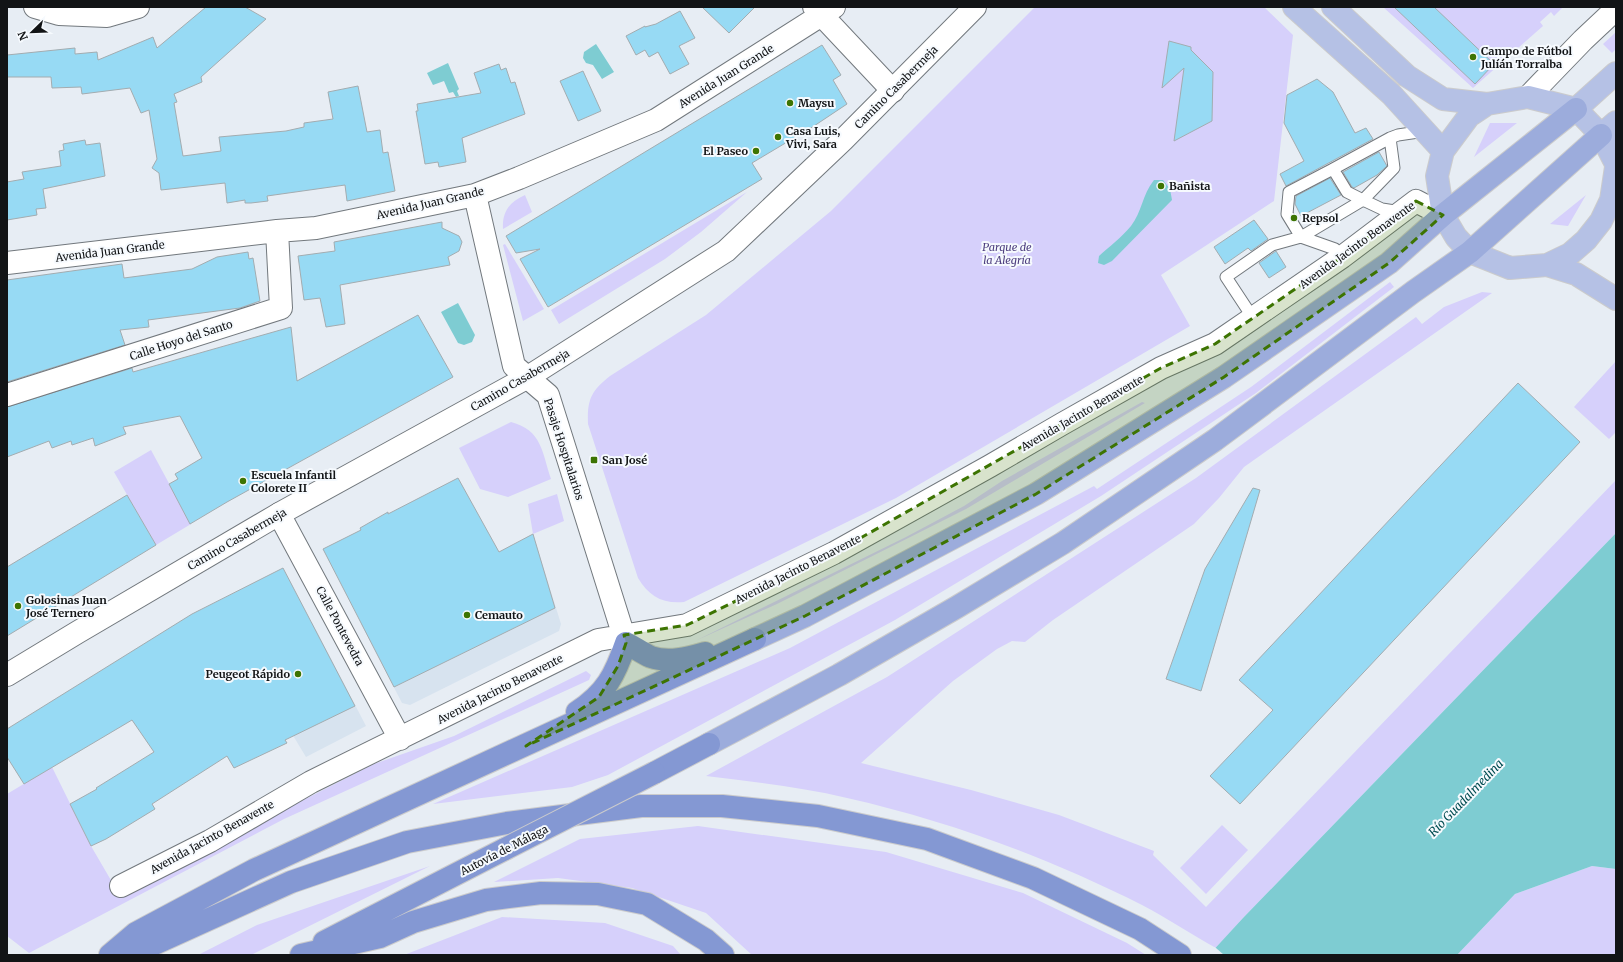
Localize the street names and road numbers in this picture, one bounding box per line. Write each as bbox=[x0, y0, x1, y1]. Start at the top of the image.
street label: Avenida Juan Grande bbox=[675, 41, 776, 112]
street label: Camino Casabermeja bbox=[851, 42, 941, 132]
street label: Avenida Juan Grande bbox=[374, 184, 485, 222]
street label: Avenida Jacinto Benavente bbox=[1296, 198, 1418, 292]
street label: Avenida Juan Grande bbox=[54, 237, 166, 265]
street label: Calle Hoyo del Santo bbox=[128, 317, 235, 363]
street label: Camino Casabermeja bbox=[468, 346, 572, 414]
street label: Avenida Jacinto Benavente bbox=[1017, 372, 1146, 454]
street label: Pasaje Hospitalarios bbox=[541, 396, 587, 502]
street label: Camino Casabermeja bbox=[185, 505, 289, 573]
street label: Avenida Jacinto Benavente bbox=[732, 531, 863, 607]
street label: Calle Pontevedra bbox=[313, 584, 367, 668]
street label: Avenida Jacinto Benavente bbox=[434, 651, 565, 727]
street label: Avenida Jacinto Benavente bbox=[147, 797, 277, 877]
street label: Autovía de Málaga bbox=[457, 822, 550, 879]

